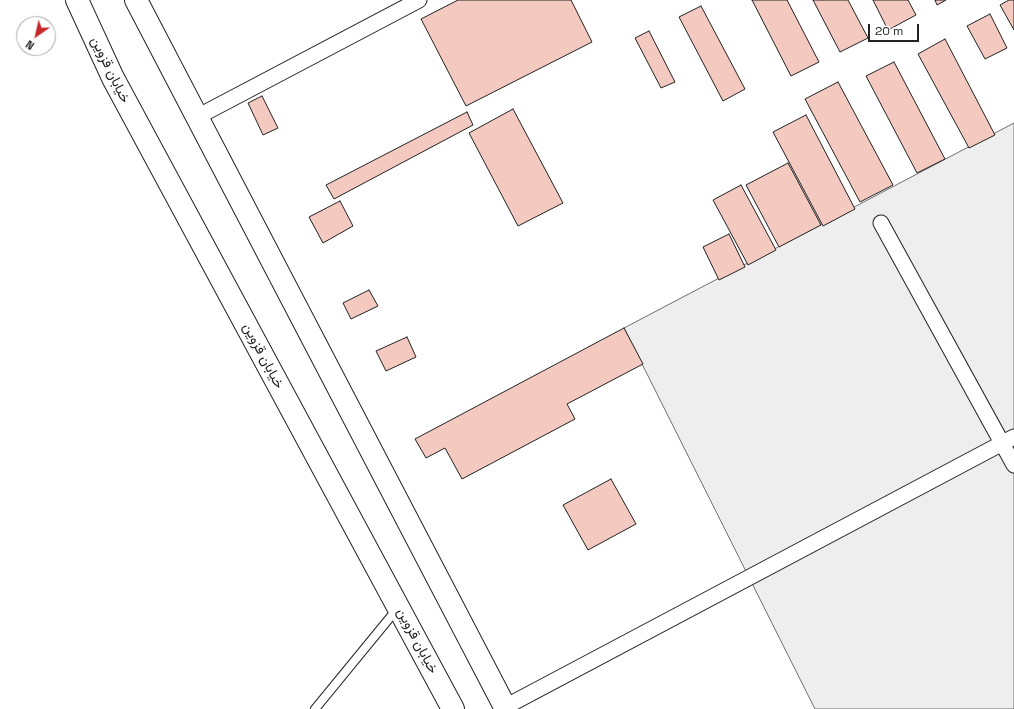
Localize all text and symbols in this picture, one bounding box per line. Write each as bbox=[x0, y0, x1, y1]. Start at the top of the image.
north arrow bbox=[16, 16, 56, 56]
scale bar bbox=[870, 16, 921, 42]
text: 20 m bbox=[875, 23, 903, 39]
street label: خیابان قزوین bbox=[87, 34, 133, 106]
text: N bbox=[23, 37, 37, 53]
street label: خیابان قزوین bbox=[239, 320, 287, 392]
street label: خیابان قزوین bbox=[393, 605, 441, 677]

